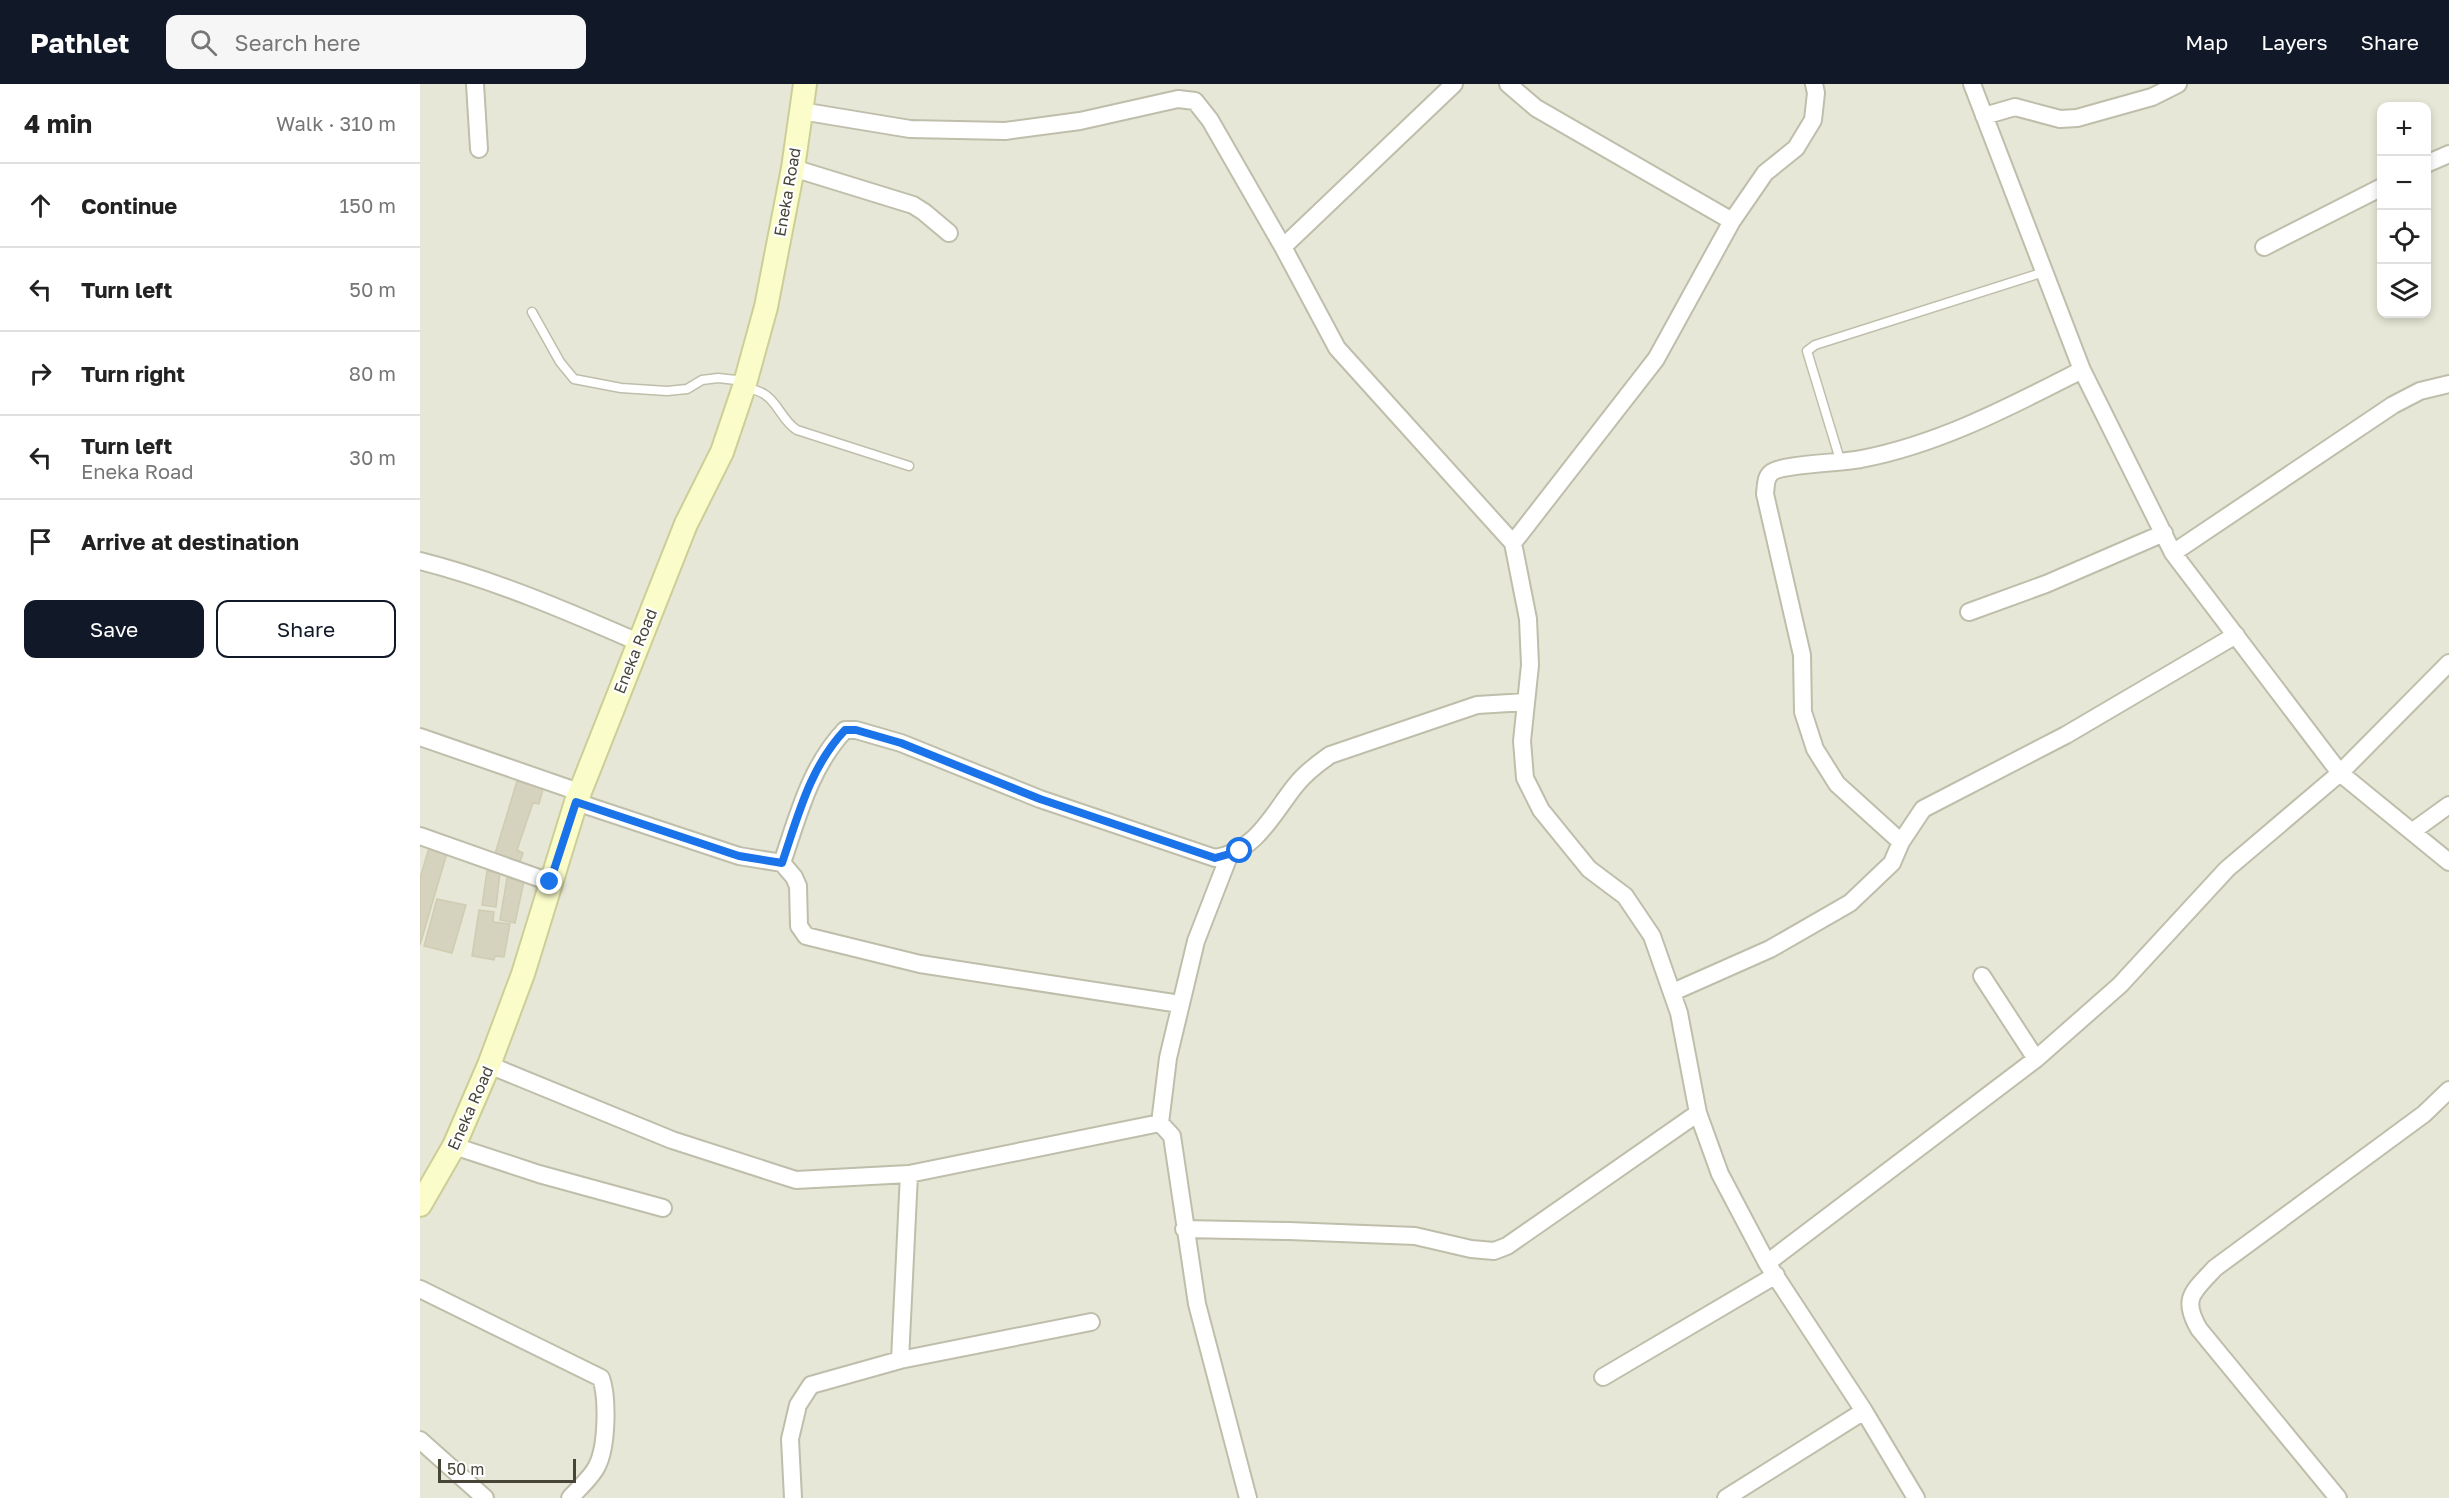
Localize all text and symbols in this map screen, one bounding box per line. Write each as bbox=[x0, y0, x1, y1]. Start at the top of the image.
search box bbox=[166, 15, 586, 69]
text: Pathlet bbox=[30, 26, 130, 59]
icon: search bbox=[187, 26, 220, 59]
text: Search here bbox=[235, 29, 361, 56]
text: Map bbox=[2185, 29, 2228, 55]
text: Layers bbox=[2261, 29, 2328, 55]
text: Share bbox=[2361, 29, 2419, 55]
map controls bbox=[2377, 102, 2431, 318]
button: + bbox=[2377, 102, 2431, 156]
text: 4 min bbox=[24, 108, 92, 139]
text: Walk · 310 m bbox=[276, 111, 396, 135]
street label: Eneka Road bbox=[769, 146, 805, 238]
button: − bbox=[2377, 156, 2431, 210]
icon: ahead bbox=[24, 189, 57, 222]
text: Continue bbox=[81, 192, 177, 219]
text: 150 m bbox=[340, 193, 396, 217]
button: locate bbox=[2377, 210, 2431, 264]
button: layers bbox=[2377, 264, 2431, 318]
icon: left bbox=[24, 273, 57, 306]
text: Turn left bbox=[81, 276, 172, 303]
text: 50 m bbox=[349, 277, 396, 301]
icon: right bbox=[24, 357, 57, 390]
text: Turn right bbox=[81, 360, 185, 387]
text: 80 m bbox=[349, 361, 396, 385]
text: Turn left bbox=[81, 432, 172, 459]
icon: left bbox=[24, 441, 57, 474]
text: 30 m bbox=[349, 445, 396, 469]
text: Eneka Road bbox=[81, 459, 194, 483]
icon: arrive bbox=[24, 525, 57, 558]
text: Arrive at destination bbox=[81, 528, 299, 555]
button: Save bbox=[24, 600, 204, 658]
button: Share bbox=[216, 600, 396, 658]
street label: Eneka Road bbox=[609, 606, 661, 696]
route start bbox=[1226, 837, 1252, 863]
route end bbox=[536, 868, 562, 894]
street label: Eneka Road bbox=[443, 1063, 497, 1153]
scale bar bbox=[438, 1456, 576, 1484]
text: 50 m bbox=[447, 1459, 484, 1479]

